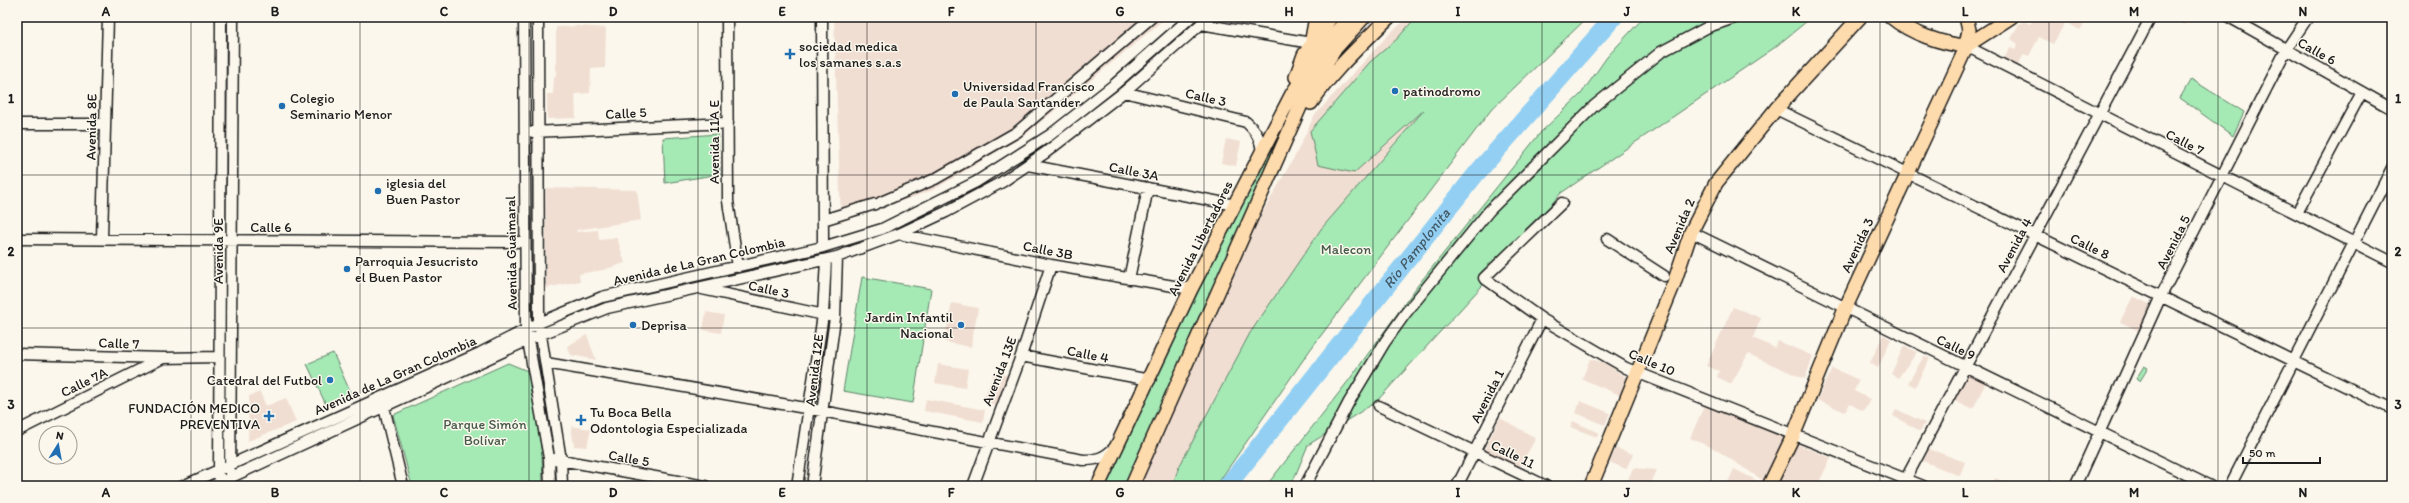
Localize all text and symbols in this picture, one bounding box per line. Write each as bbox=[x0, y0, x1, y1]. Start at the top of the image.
text: A bbox=[101, 4, 111, 19]
text: B bbox=[271, 4, 280, 19]
text: C bbox=[440, 4, 449, 19]
text: D bbox=[609, 4, 618, 19]
text: E bbox=[778, 4, 786, 19]
text: F bbox=[948, 4, 955, 19]
text: G bbox=[1116, 4, 1125, 19]
text: H bbox=[1285, 4, 1294, 19]
text: I bbox=[1456, 4, 1461, 19]
text: J bbox=[1623, 4, 1631, 19]
text: K bbox=[1792, 4, 1801, 19]
text: L bbox=[1962, 4, 1969, 19]
text: M bbox=[2129, 4, 2139, 19]
text: N bbox=[2299, 4, 2308, 19]
street label: Calle 6 bbox=[2295, 34, 2339, 69]
place label: sociedad medica los samanes s.a.s bbox=[799, 38, 902, 71]
marker: sociedad medica los samanes s.a.s bbox=[784, 48, 796, 60]
place label: Universidad Francisco de Paula Santander bbox=[963, 78, 1095, 111]
place label: patinodromo bbox=[1403, 83, 1481, 100]
street label: Calle 3 bbox=[1184, 85, 1228, 111]
marker: patinodromo bbox=[1390, 86, 1400, 96]
marker: Universidad Francisco de Paula Santander bbox=[950, 89, 960, 99]
place label: Colegio Seminario Menor bbox=[290, 90, 393, 123]
text: 1 bbox=[8, 91, 14, 106]
text: 1 bbox=[2395, 91, 2401, 106]
street label: Avenida 8E bbox=[82, 93, 101, 160]
street label: Avenida 11A E bbox=[706, 100, 723, 184]
marker: Colegio Seminario Menor bbox=[277, 101, 287, 111]
street label: Calle 5 bbox=[605, 104, 647, 123]
street label: Calle 7 bbox=[2163, 126, 2207, 159]
street label: Calle 3A bbox=[1107, 158, 1160, 185]
place label: iglesia del Buen Pastor bbox=[386, 175, 460, 208]
street label: Avenida Libertadores bbox=[1164, 178, 1237, 298]
marker: iglesia del Buen Pastor bbox=[373, 186, 383, 196]
street label: Avenida 2 bbox=[1660, 195, 1699, 256]
street label: Avenida Guaimaral bbox=[502, 196, 521, 310]
water label: Río Pamplonita bbox=[1379, 204, 1454, 292]
street label: Avenida 5 bbox=[2153, 212, 2194, 272]
street label: Avenida 4 bbox=[1993, 214, 2036, 275]
street label: Avenida 3 bbox=[1837, 215, 1878, 275]
street label: Avenida 9E bbox=[210, 218, 227, 284]
street label: Calle 6 bbox=[250, 219, 292, 236]
street label: Calle 8 bbox=[2067, 230, 2113, 263]
street label: Avenida de La Gran Colombia bbox=[612, 233, 787, 290]
street label: Calle 3B bbox=[1021, 237, 1074, 264]
park label: Malecon bbox=[1321, 241, 1371, 258]
text: 2 bbox=[8, 244, 15, 259]
text: 2 bbox=[2395, 244, 2402, 259]
place label: Parroquia Jesucristo el Buen Pastor bbox=[355, 253, 478, 286]
marker: Parroquia Jesucristo el Buen Pastor bbox=[342, 264, 352, 274]
street label: Calle 3 bbox=[747, 277, 791, 302]
place label: Jardin Infantil Nacional bbox=[865, 309, 953, 342]
place label: Deprisa bbox=[641, 317, 688, 334]
marker: Deprisa bbox=[628, 320, 638, 330]
marker: Jardin Infantil Nacional bbox=[956, 320, 966, 330]
street label: Calle 9 bbox=[1933, 331, 1978, 364]
street label: Avenida de La Gran Colombia bbox=[311, 332, 480, 419]
street label: Avenida 12E bbox=[802, 333, 827, 407]
street label: Calle 7 bbox=[98, 334, 140, 353]
street label: Avenida 13E bbox=[978, 334, 1021, 408]
street label: Calle 4 bbox=[1065, 342, 1111, 367]
street label: Calle 10 bbox=[1626, 345, 1678, 380]
street label: Calle 7A bbox=[58, 364, 110, 401]
street label: Avenida 1 bbox=[1467, 366, 1508, 426]
place label: Catedral del Futbol bbox=[207, 372, 322, 389]
marker: Catedral del Futbol bbox=[325, 375, 335, 385]
text: 3 bbox=[7, 397, 15, 412]
text: 3 bbox=[2394, 397, 2402, 412]
place label: FUNDACIÓN MEDICO PREVENTIVA bbox=[128, 400, 260, 433]
place label: Tu Boca Bella Odontologia Especializada bbox=[590, 404, 747, 437]
marker: FUNDACIÓN MEDICO PREVENTIVA bbox=[263, 410, 275, 422]
marker: Tu Boca Bella Odontologia Especializada bbox=[575, 414, 587, 426]
park label: Parque Simón Bolívar bbox=[443, 416, 527, 449]
north arrow bbox=[38, 425, 78, 465]
text: N bbox=[55, 429, 65, 443]
street label: Calle 11 bbox=[1488, 437, 1538, 473]
scale bar bbox=[2243, 439, 2320, 465]
text: 50 m bbox=[2249, 446, 2275, 460]
street label: Calle 5 bbox=[607, 447, 651, 470]
text: A bbox=[101, 485, 111, 500]
text: B bbox=[271, 485, 280, 500]
text: C bbox=[440, 485, 449, 500]
text: D bbox=[609, 485, 618, 500]
text: E bbox=[778, 485, 786, 500]
text: F bbox=[948, 485, 955, 500]
text: G bbox=[1116, 485, 1125, 500]
text: H bbox=[1285, 485, 1294, 500]
text: I bbox=[1456, 485, 1461, 500]
text: J bbox=[1623, 485, 1631, 500]
text: K bbox=[1792, 485, 1801, 500]
text: L bbox=[1962, 485, 1969, 500]
text: M bbox=[2129, 485, 2139, 500]
text: N bbox=[2299, 485, 2308, 500]

